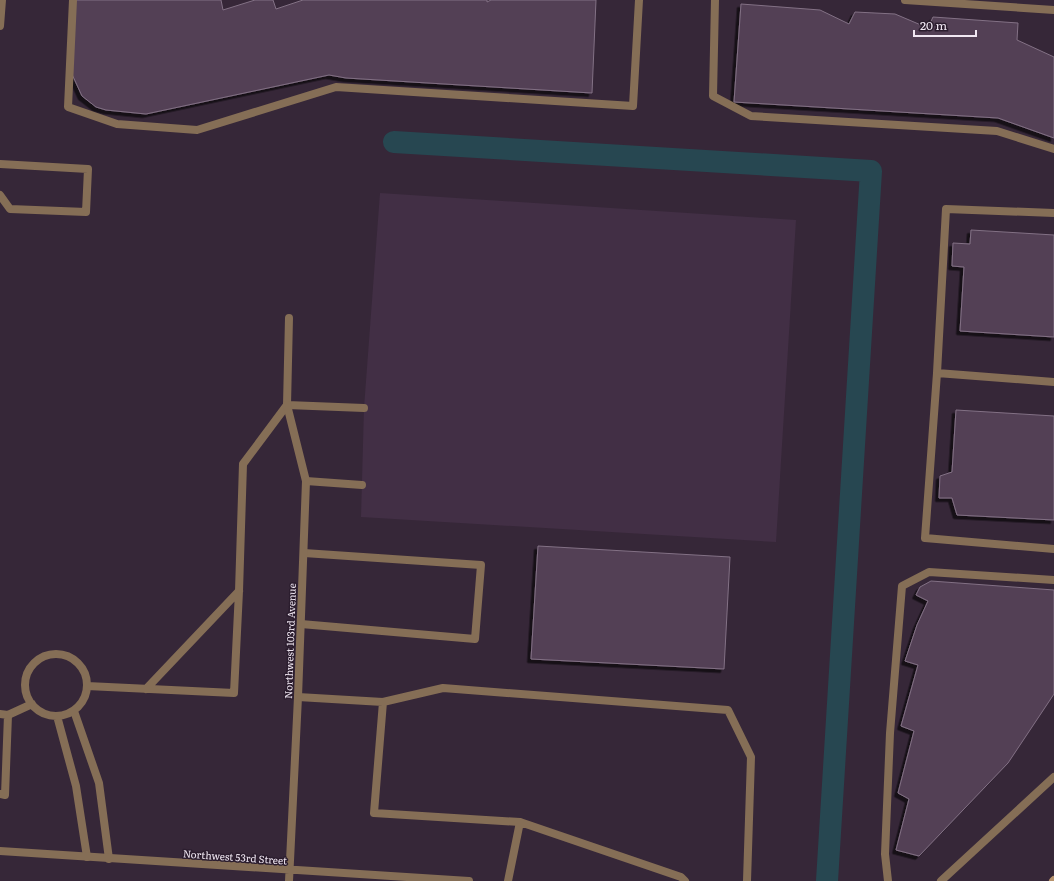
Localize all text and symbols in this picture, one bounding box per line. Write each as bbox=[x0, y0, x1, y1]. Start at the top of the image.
scale bar bbox=[914, 12, 976, 38]
text: 20 m bbox=[920, 16, 947, 34]
street label: Northwest 103rd Avenue bbox=[280, 583, 299, 699]
street label: Northwest 53rd Street bbox=[182, 845, 288, 868]

